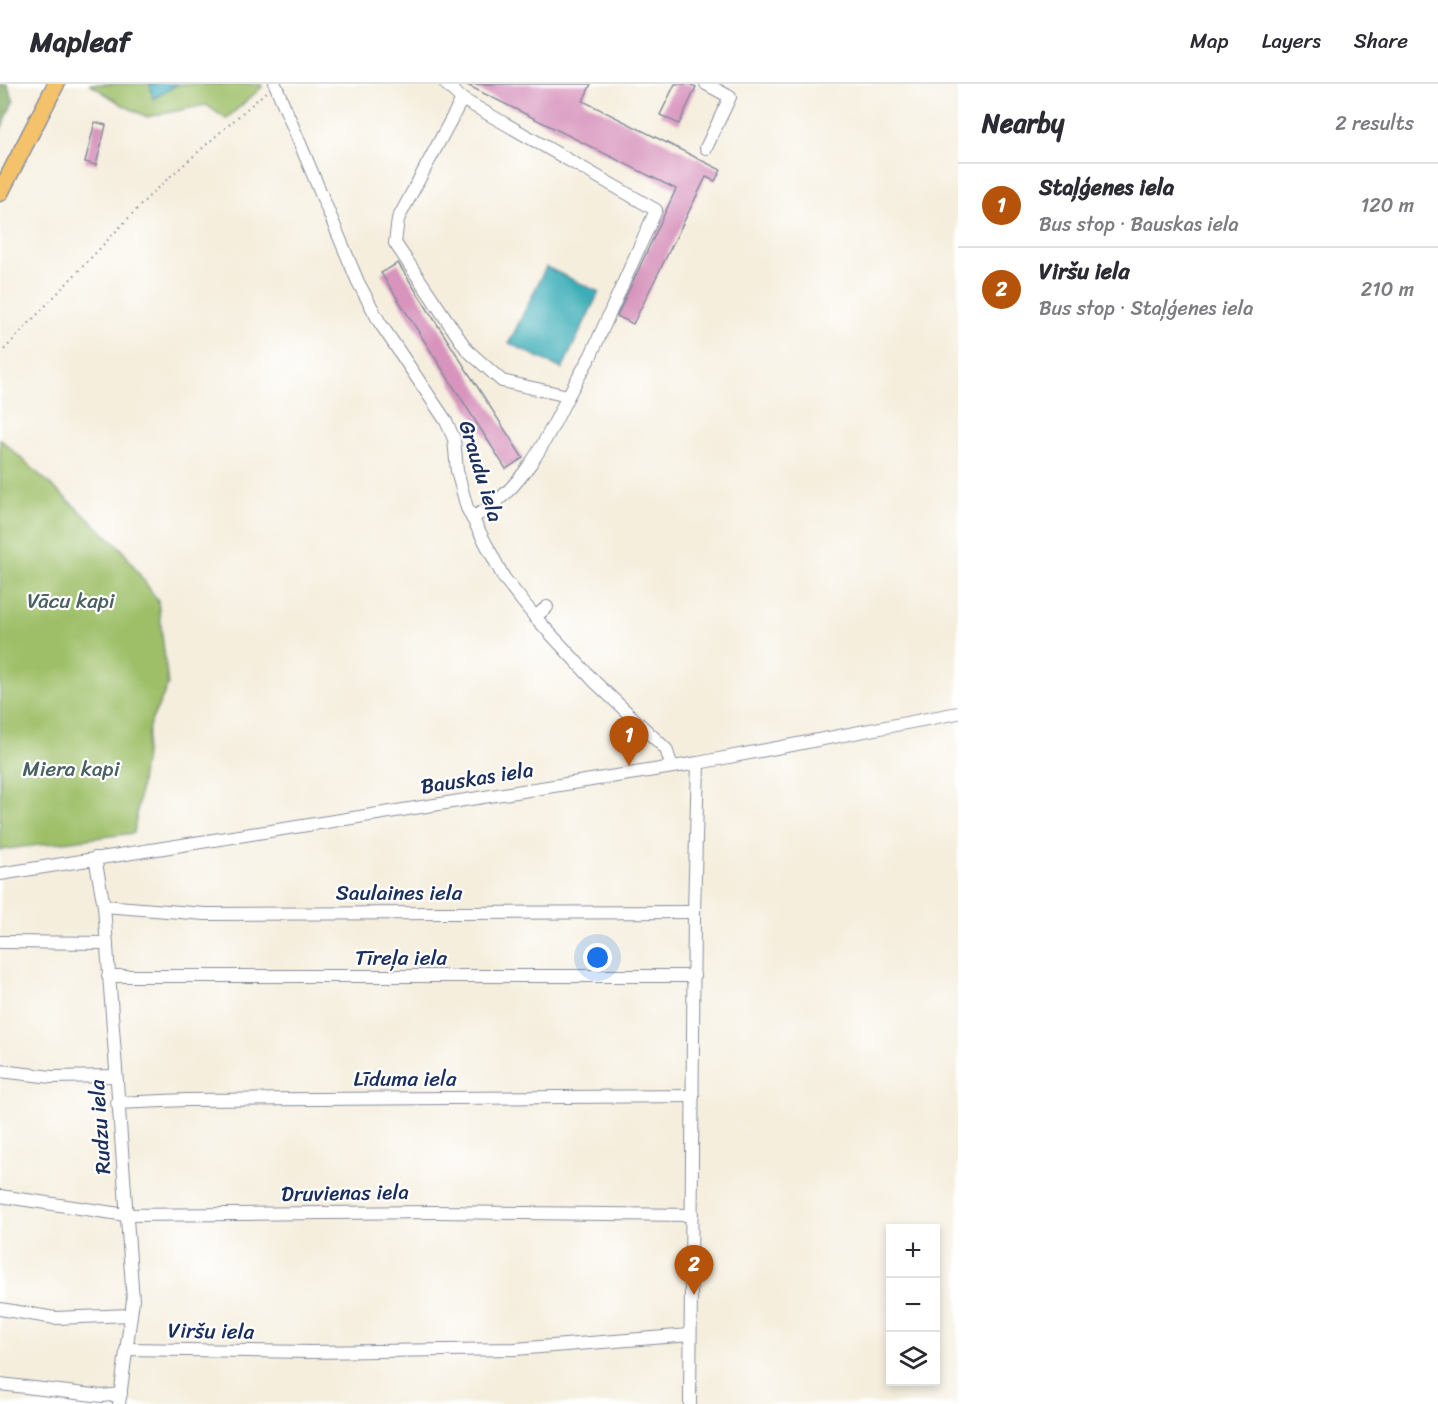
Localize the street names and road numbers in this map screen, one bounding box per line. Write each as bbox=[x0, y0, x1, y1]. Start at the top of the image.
street label: Graudu iela bbox=[448, 416, 515, 527]
street label: Bauskas iela bbox=[418, 750, 537, 806]
street label: Saulaines iela bbox=[336, 874, 463, 912]
street label: Tīreļa iela bbox=[355, 939, 447, 977]
street label: Līduma iela bbox=[353, 1060, 457, 1098]
street label: Rudzu iela bbox=[78, 1078, 122, 1176]
street label: Druvienas iela bbox=[281, 1173, 410, 1213]
street label: Viršu iela bbox=[167, 1311, 255, 1351]

